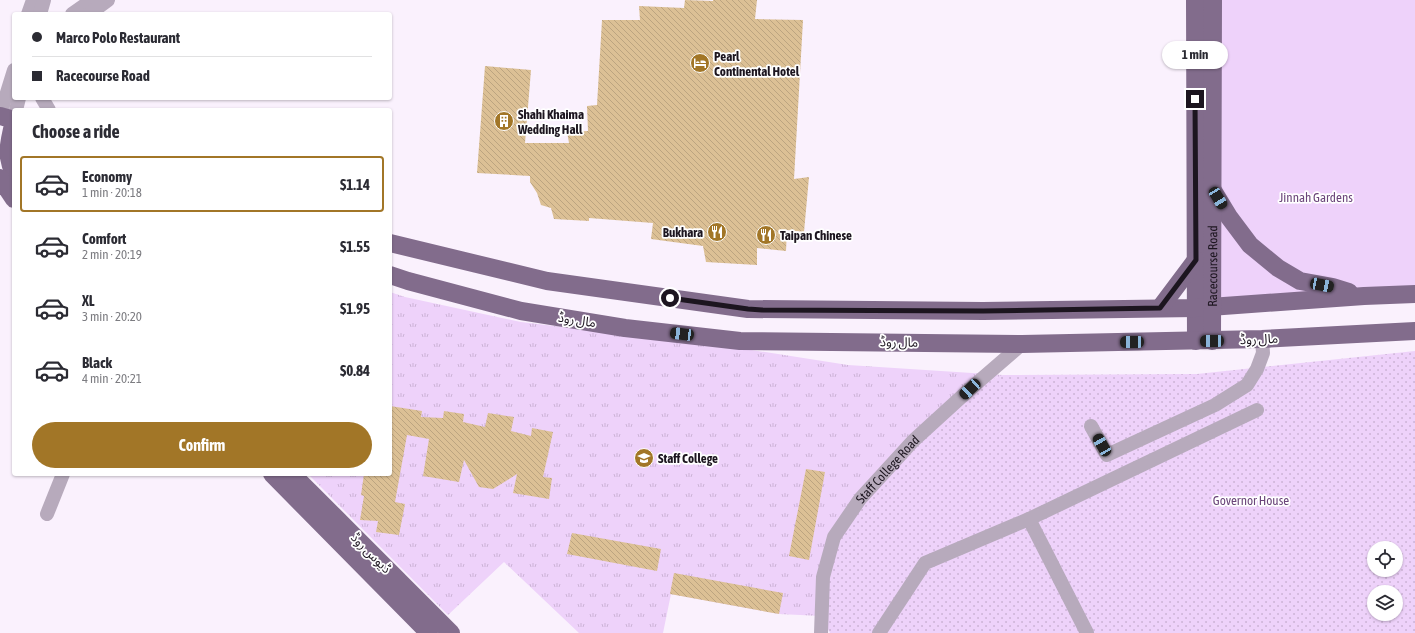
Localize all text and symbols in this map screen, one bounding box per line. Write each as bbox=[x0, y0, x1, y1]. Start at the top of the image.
text: Marco Polo Restaurant bbox=[56, 29, 180, 46]
callout: 1 min bbox=[1162, 41, 1228, 69]
text: 1 min bbox=[1182, 47, 1208, 62]
place label: Pearl Continental Hotel bbox=[714, 49, 800, 79]
hotel icon: Pearl Continental Hotel bbox=[689, 52, 711, 74]
text: Racecourse Road bbox=[56, 67, 150, 84]
route end bbox=[1186, 90, 1204, 108]
place label: Shahi Khaima Wedding Hall bbox=[517, 107, 584, 137]
building icon: Shahi Khaima Wedding Hall bbox=[493, 110, 515, 132]
text: Choose a ride bbox=[32, 121, 120, 142]
icon: car bbox=[34, 166, 70, 202]
text: Economy bbox=[82, 168, 132, 185]
text: $1.14 bbox=[340, 176, 370, 193]
text: 1 min · 20:18 bbox=[82, 185, 142, 200]
car bbox=[1207, 185, 1229, 211]
park label: Jinnah Gardens bbox=[1279, 190, 1353, 205]
restaurant icon: Bukhara bbox=[706, 221, 728, 243]
restaurant icon: Taipan Chinese bbox=[755, 224, 777, 246]
place label: Bukhara bbox=[663, 225, 703, 240]
street label: Racecourse Road bbox=[1205, 225, 1220, 307]
icon: car bbox=[34, 228, 70, 264]
place label: Taipan Chinese bbox=[780, 228, 852, 243]
text: Comfort bbox=[82, 230, 126, 247]
text: $1.55 bbox=[340, 238, 370, 255]
text: 2 min · 20:19 bbox=[82, 247, 142, 262]
car bbox=[1309, 277, 1335, 293]
route start bbox=[661, 289, 679, 307]
icon: car bbox=[34, 290, 70, 326]
text: XL bbox=[82, 292, 95, 309]
text: $1.95 bbox=[340, 300, 370, 317]
text: 3 min · 20:20 bbox=[82, 309, 142, 324]
street label: مال روڈ bbox=[557, 310, 597, 331]
car bbox=[669, 327, 695, 341]
street label: مال روڈ bbox=[1240, 331, 1279, 348]
street label: مال روڈ bbox=[880, 334, 918, 351]
car bbox=[1200, 335, 1224, 347]
car bbox=[1120, 336, 1144, 348]
icon: car bbox=[34, 352, 70, 388]
text: Black bbox=[82, 354, 112, 371]
text: $0.84 bbox=[340, 362, 370, 379]
text: 4 min · 20:21 bbox=[82, 371, 142, 386]
car bbox=[957, 376, 983, 402]
button: Confirm bbox=[32, 422, 372, 468]
street label: Staff College Road bbox=[852, 432, 922, 506]
car bbox=[1091, 432, 1113, 458]
school or university icon: Staff College bbox=[633, 447, 655, 469]
place label: Staff College bbox=[658, 451, 718, 466]
park label: Governor House bbox=[1213, 493, 1289, 508]
street label: ڈیوس روڈ bbox=[347, 530, 394, 577]
map controls bbox=[1367, 541, 1403, 621]
button: locate bbox=[1367, 541, 1403, 577]
button: layers bbox=[1367, 585, 1403, 621]

